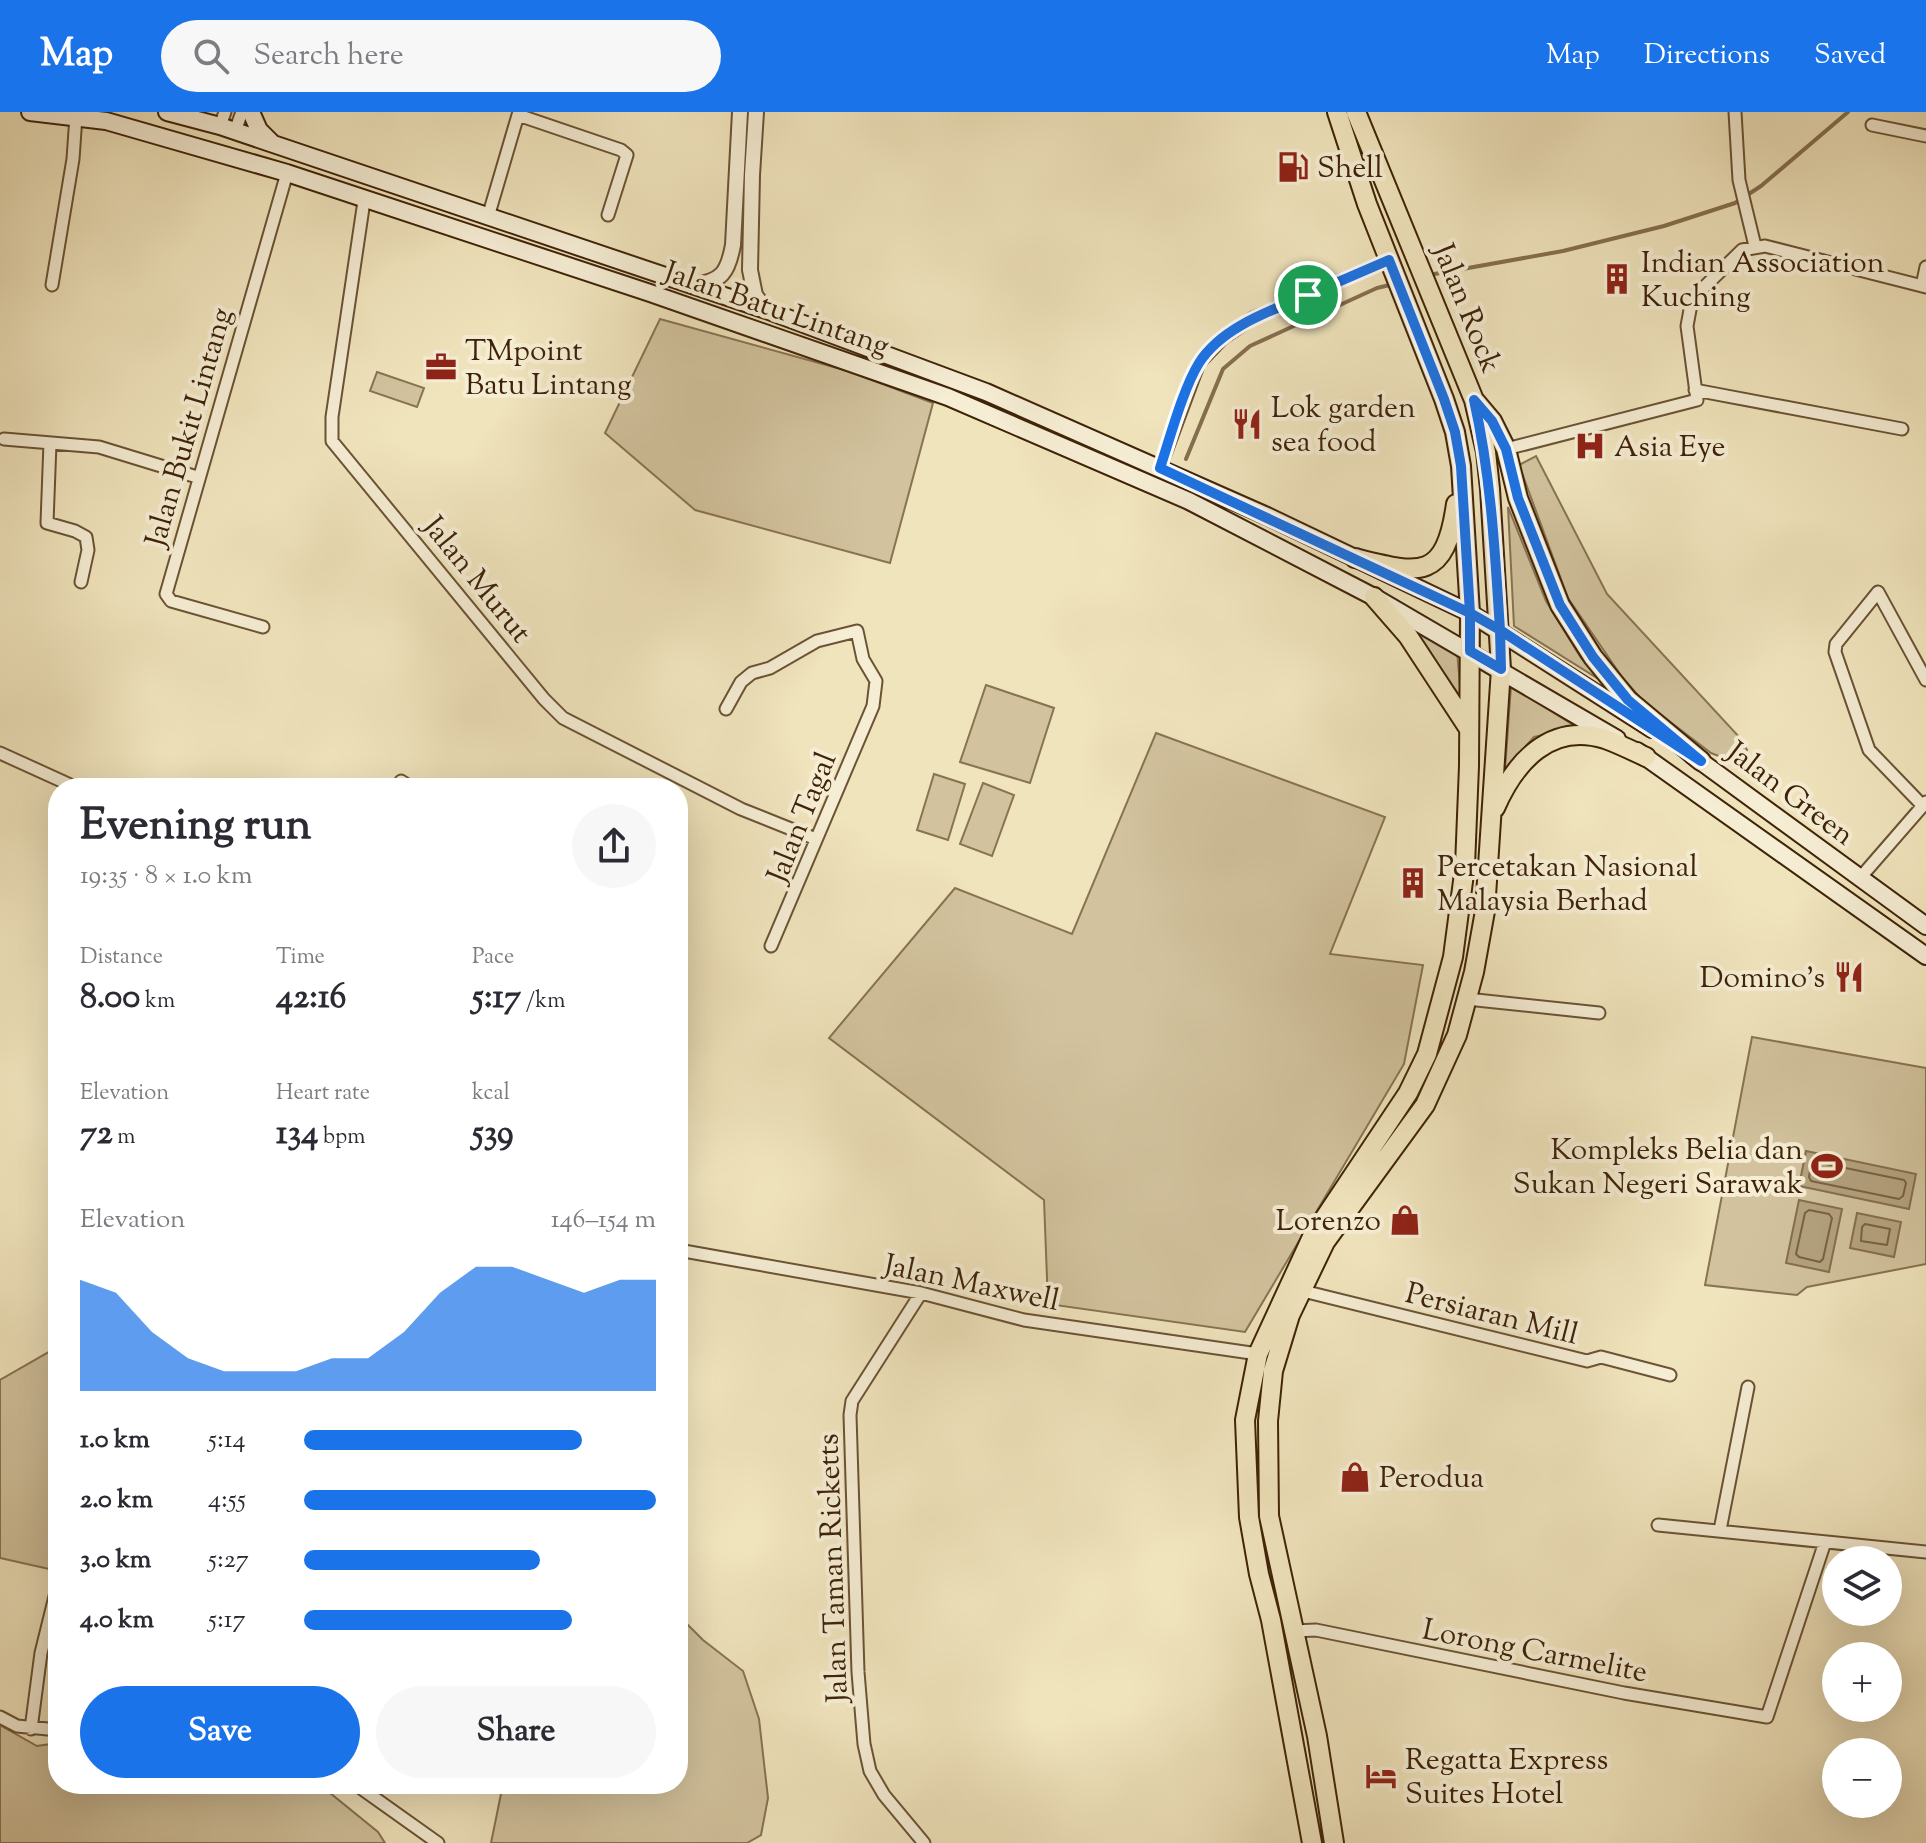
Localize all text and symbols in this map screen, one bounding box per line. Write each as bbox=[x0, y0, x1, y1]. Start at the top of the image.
search box bbox=[161, 20, 721, 92]
text: Map bbox=[40, 29, 113, 83]
icon: search bbox=[189, 34, 233, 78]
text: Search here bbox=[253, 35, 404, 78]
text: Map bbox=[1546, 36, 1600, 76]
text: Directions bbox=[1644, 36, 1770, 76]
text: Saved bbox=[1814, 36, 1886, 76]
place label: Shell bbox=[1317, 148, 1383, 191]
fuel station icon: Shell bbox=[1276, 150, 1310, 184]
street label: Jalan Rock bbox=[1420, 236, 1511, 380]
place label: Indian Association Kuching bbox=[1641, 243, 1885, 320]
street label: Jalan Batu Lintang bbox=[656, 251, 894, 369]
pin bbox=[1274, 261, 1342, 329]
building icon: Indian Association Kuching bbox=[1600, 262, 1634, 296]
icon: arrive bbox=[1286, 273, 1330, 317]
street label: Jalan Bukit Lintang bbox=[135, 303, 245, 554]
place label: TMpoint Batu Lintang bbox=[465, 331, 632, 408]
office icon: TMpoint Batu Lintang bbox=[424, 350, 458, 384]
place label: Lok garden sea food bbox=[1271, 388, 1416, 465]
restaurant icon: Lok garden sea food bbox=[1230, 407, 1264, 441]
place label: Asia Eye bbox=[1614, 427, 1725, 470]
hospital icon: Asia Eye bbox=[1573, 429, 1607, 463]
street label: Jalan Murut bbox=[410, 506, 541, 653]
street label: Jalan Green bbox=[1715, 731, 1863, 858]
street label: Jalan Tagal bbox=[757, 746, 849, 892]
text: Evening run bbox=[80, 796, 312, 859]
button: share bbox=[572, 804, 656, 888]
place label: Percetakan Nasional Malaysia Berhad bbox=[1437, 847, 1698, 924]
text: 19:35 · 8 × 1.0 km bbox=[80, 858, 252, 895]
building icon: Percetakan Nasional Malaysia Berhad bbox=[1396, 866, 1430, 900]
text: Distance bbox=[80, 942, 163, 974]
text: Time bbox=[276, 942, 325, 974]
text: Pace bbox=[472, 942, 514, 974]
place label: Domino's bbox=[1700, 958, 1825, 1001]
restaurant icon: Domino's bbox=[1832, 960, 1866, 994]
text: 8.00 bbox=[80, 974, 140, 1023]
text: 42:16 bbox=[276, 974, 346, 1023]
text: 5:17 bbox=[472, 974, 521, 1023]
text: km bbox=[140, 986, 175, 1018]
text: /km bbox=[521, 986, 566, 1018]
text: Elevation bbox=[80, 1078, 169, 1110]
text: Heart rate bbox=[276, 1078, 370, 1110]
text: kcal bbox=[472, 1078, 510, 1110]
text: 72 bbox=[80, 1110, 113, 1159]
text: 134 bbox=[276, 1110, 318, 1159]
text: 539 bbox=[472, 1110, 514, 1159]
text: m bbox=[113, 1122, 136, 1154]
text: bpm bbox=[318, 1122, 365, 1154]
place label: Kompleks Belia dan Sukan Negeri Sarawak bbox=[1513, 1130, 1803, 1207]
sports icon: Kompleks Belia dan Sukan Negeri Sarawak bbox=[1810, 1149, 1844, 1183]
place label: Lorenzo bbox=[1276, 1201, 1381, 1244]
text: Elevation bbox=[80, 1202, 185, 1239]
text: 146–154 m bbox=[551, 1202, 656, 1239]
shop icon: Lorenzo bbox=[1388, 1203, 1422, 1237]
street label: Jalan Maxwell bbox=[878, 1244, 1063, 1324]
street label: Persiaran Mill bbox=[1401, 1273, 1582, 1358]
text: 1.0 km bbox=[80, 1422, 150, 1459]
text: 5:14 bbox=[208, 1422, 246, 1459]
street label: Jalan Taman Ricketts bbox=[808, 1433, 861, 1705]
place label: Perodua bbox=[1379, 1458, 1484, 1501]
shop icon: Perodua bbox=[1338, 1460, 1372, 1494]
text: 2.0 km bbox=[80, 1482, 153, 1519]
text: 4:55 bbox=[208, 1482, 246, 1519]
text: 3.0 km bbox=[80, 1542, 151, 1579]
text: 5:27 bbox=[208, 1542, 249, 1579]
map controls bbox=[1822, 1546, 1902, 1818]
button: layers bbox=[1822, 1546, 1902, 1626]
text: 4.0 km bbox=[80, 1602, 154, 1639]
text: 5:17 bbox=[208, 1602, 246, 1639]
street label: Lorong Carmelite bbox=[1418, 1610, 1651, 1695]
button: + bbox=[1822, 1642, 1902, 1722]
button: Save bbox=[80, 1686, 360, 1778]
button: Share bbox=[376, 1686, 656, 1778]
button: − bbox=[1822, 1738, 1902, 1818]
place label: Regatta Express Suites Hotel bbox=[1405, 1740, 1608, 1817]
hotel icon: Regatta Express Suites Hotel bbox=[1364, 1759, 1398, 1793]

